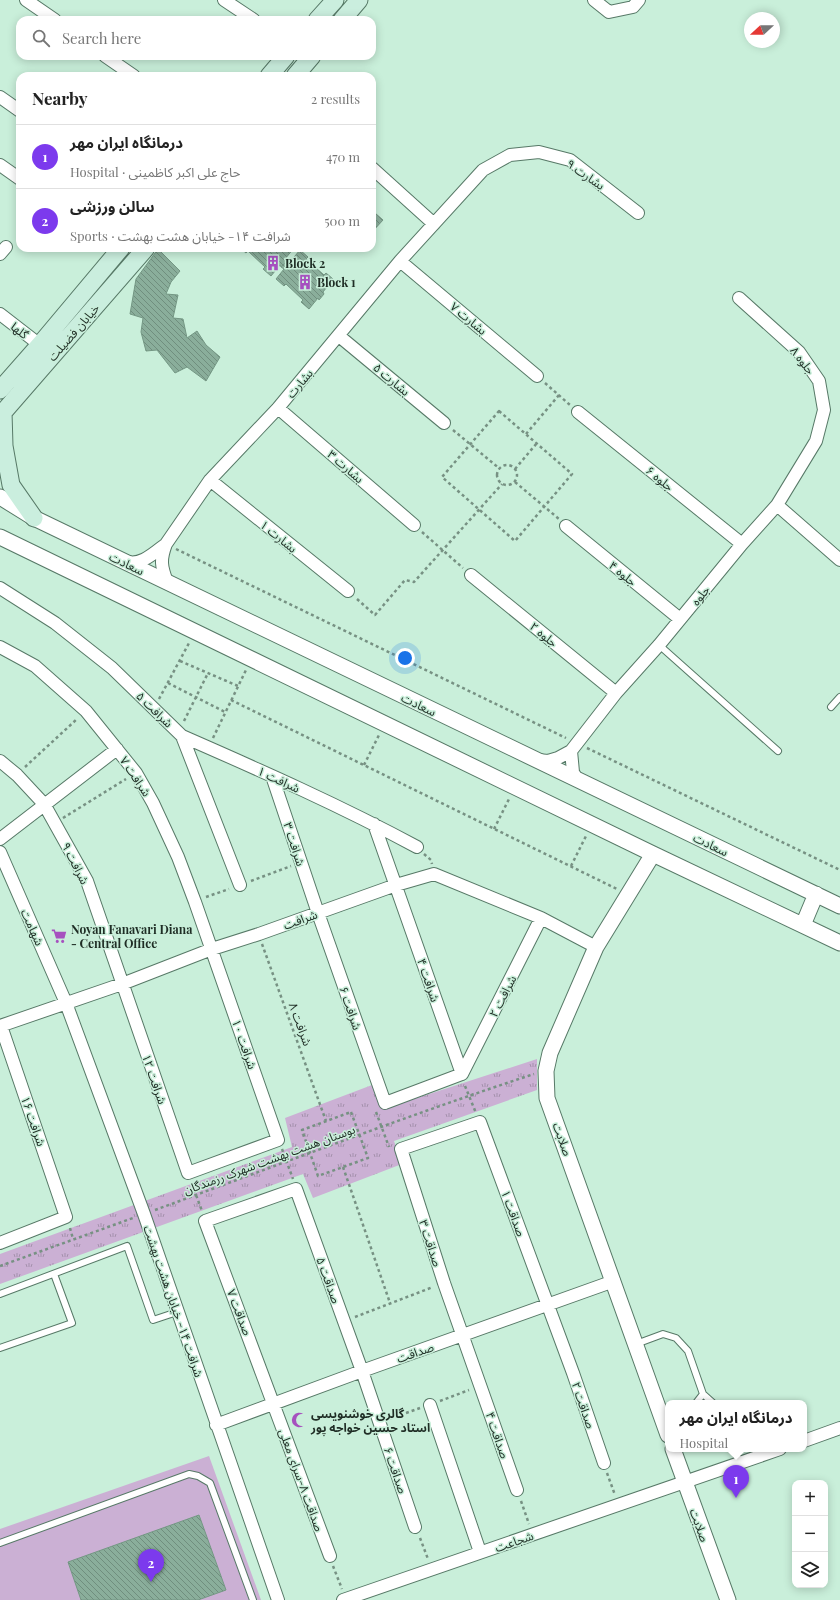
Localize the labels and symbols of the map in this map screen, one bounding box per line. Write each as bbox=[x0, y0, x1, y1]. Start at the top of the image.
north arrow bbox=[744, 12, 780, 48]
street label: بشارت ۹ bbox=[564, 155, 608, 193]
building icon: Block 2 bbox=[264, 254, 282, 272]
place label: Block 2 bbox=[285, 255, 325, 271]
building icon: Block 1 bbox=[296, 273, 314, 291]
place label: Block 1 bbox=[317, 274, 356, 290]
street label: بشارت ۷ bbox=[447, 298, 491, 338]
street label: خیابان فضیلت bbox=[44, 300, 102, 364]
street label: گلها bbox=[8, 318, 33, 343]
street label: جلوه ۸ bbox=[787, 343, 819, 377]
street label: بشارت ۵ bbox=[370, 359, 414, 399]
street label: بشارت bbox=[282, 365, 316, 401]
street label: بشارت ۳ bbox=[324, 446, 368, 486]
street label: جلوه ۶ bbox=[643, 462, 677, 494]
street label: بشارت ۱ bbox=[257, 516, 301, 556]
street label: سعادت bbox=[107, 548, 147, 578]
street label: جلوه ۴ bbox=[606, 557, 640, 589]
street label: جلوه bbox=[687, 582, 713, 608]
street label: جلوه ۲ bbox=[527, 618, 561, 650]
your location bbox=[395, 648, 415, 668]
street label: شرافت ۵ bbox=[133, 688, 177, 730]
street label: سعادت bbox=[399, 689, 439, 719]
street label: شرافت ۷ bbox=[117, 753, 155, 799]
street label: شرافت ۱ bbox=[255, 762, 303, 796]
street label: شرافت ۳ bbox=[280, 820, 310, 868]
street label: سعادت bbox=[691, 829, 731, 859]
street label: شرافت ۹ bbox=[59, 839, 93, 887]
street label: شرافت bbox=[281, 905, 319, 933]
street label: شهامت bbox=[18, 906, 48, 948]
place label: Noyan Fanavari Diana - Central Office bbox=[71, 921, 193, 951]
supermarket icon: Noyan Fanavari Diana - Central Office bbox=[50, 927, 68, 945]
street label: شرافت ۴ bbox=[414, 956, 444, 1004]
street label: شرافت ۲ bbox=[485, 972, 519, 1020]
street label: شرافت ۶ bbox=[336, 984, 366, 1032]
street label: شرافت ۸ bbox=[286, 1000, 316, 1048]
street label: شرافت ۱۰ bbox=[229, 1017, 261, 1071]
street label: شرافت ۱۲ bbox=[139, 1052, 171, 1106]
street label: شرافت ۱۶ bbox=[18, 1094, 50, 1148]
street label: بوستان هشت بهشت شهرک رزمندگان bbox=[181, 1120, 357, 1198]
street label: صلابت bbox=[550, 1120, 576, 1158]
street label: صداقت ۱ bbox=[498, 1188, 530, 1239]
street label: صداقت ۳ bbox=[416, 1218, 446, 1269]
street label: شرافت ۱۴- خیابان هشت بهشت bbox=[140, 1223, 208, 1379]
street label: صداقت ۵ bbox=[313, 1255, 345, 1306]
street label: صداقت ۷ bbox=[224, 1287, 256, 1338]
street label: صداقت bbox=[394, 1338, 436, 1366]
street label: صداقت ۲ bbox=[569, 1380, 599, 1431]
place label: گالری خوشنویسی استاد حسین خواجه پور bbox=[310, 1405, 430, 1437]
street label: صداقت ۴ bbox=[483, 1410, 513, 1461]
mosque icon: گالری خوشنویسی استاد حسین خواجه پور bbox=[290, 1411, 308, 1429]
street label: صداقت ۸-سرای معلی bbox=[276, 1426, 328, 1534]
street label: صداقت ۶ bbox=[381, 1445, 411, 1496]
pin: 1 bbox=[723, 1465, 749, 1498]
street label: صلابت bbox=[687, 1506, 713, 1544]
street label: شجاعت bbox=[493, 1527, 535, 1555]
pin: 2 bbox=[138, 1549, 164, 1582]

